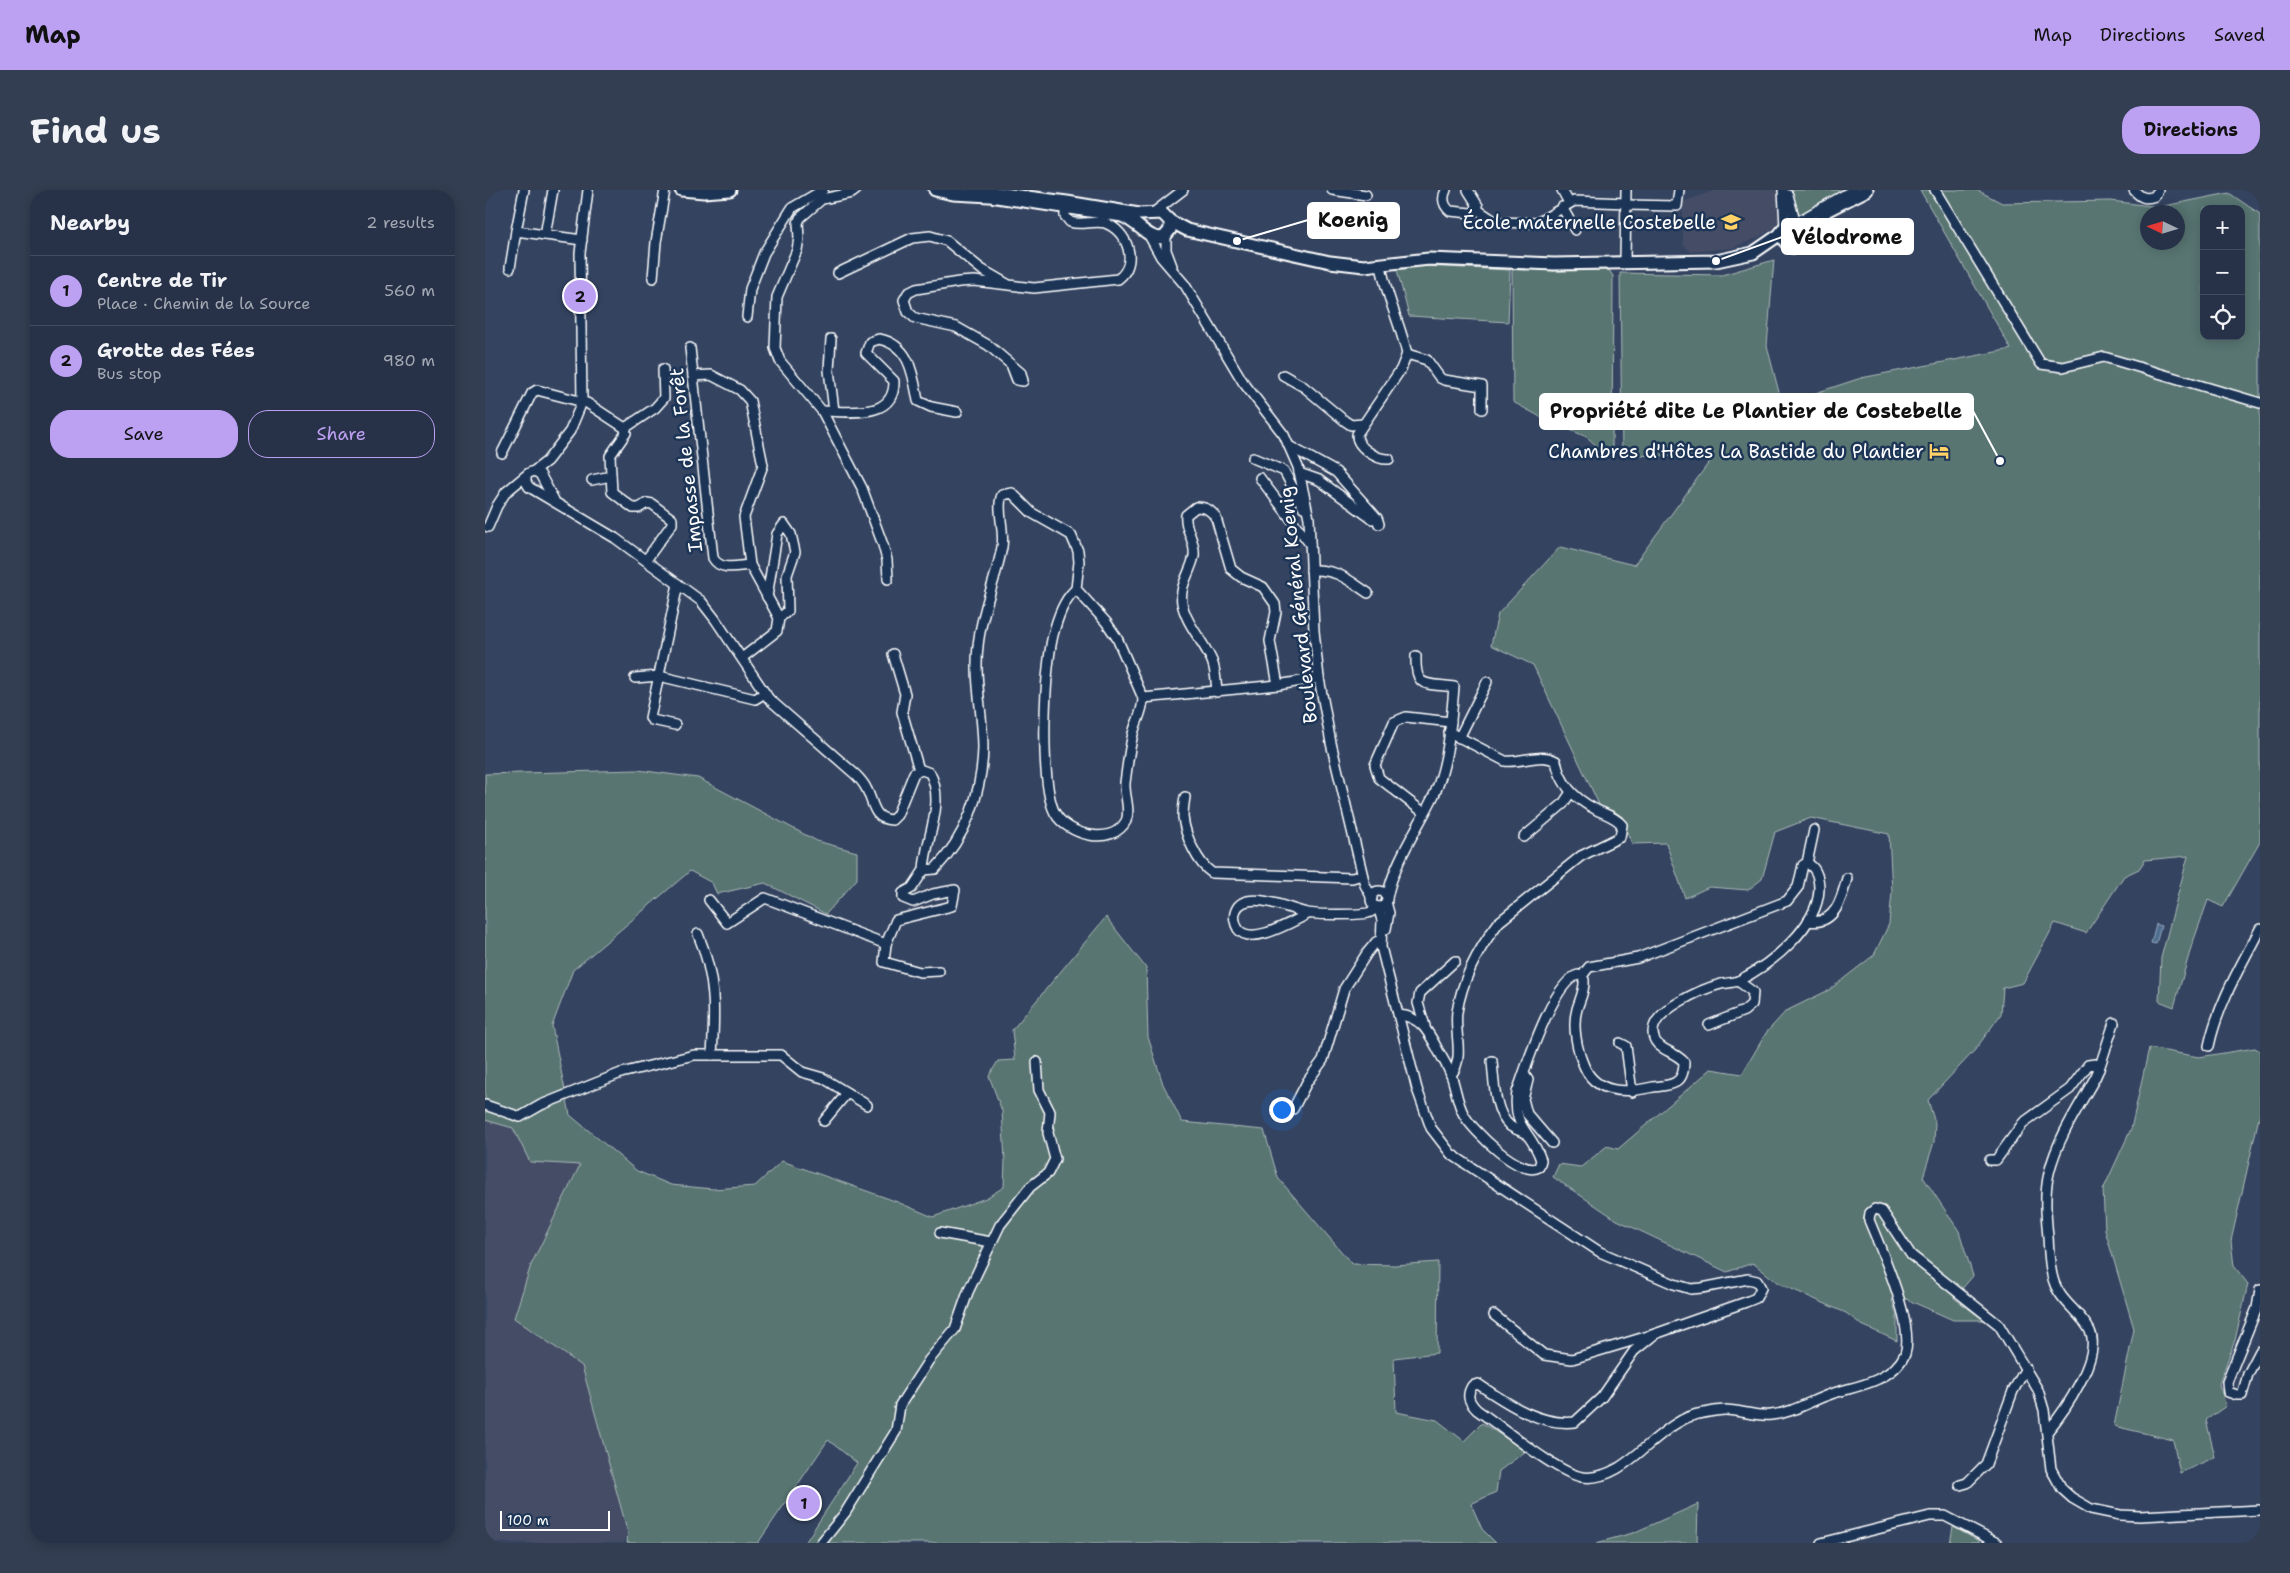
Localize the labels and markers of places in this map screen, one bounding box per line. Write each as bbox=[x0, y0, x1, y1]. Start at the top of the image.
callout: Koenig bbox=[1308, 203, 1399, 238]
place label: École maternelle Costebelle bbox=[1463, 209, 1716, 235]
school or university icon: École maternelle Costebelle bbox=[1720, 211, 1742, 233]
callout: Vélodrome bbox=[1782, 219, 1913, 254]
pin: 2 bbox=[564, 277, 596, 315]
callout: Propriété dite Le Plantier de Costebelle bbox=[1540, 394, 1973, 429]
place label: Chambres d'Hôtes La Bastide du Plantier bbox=[1548, 439, 1924, 464]
hotel icon: Chambres d'Hôtes La Bastide du Plantier bbox=[1928, 440, 1950, 462]
pin: 1 bbox=[788, 1484, 820, 1522]

